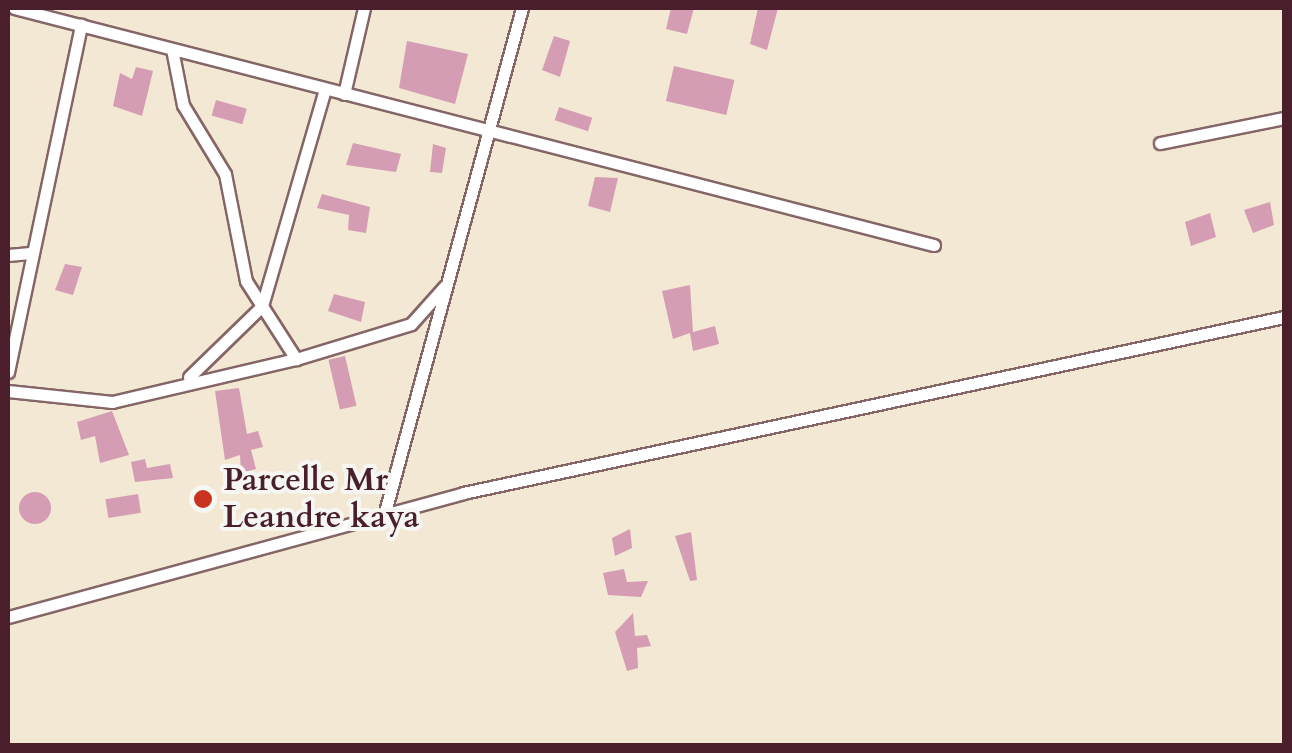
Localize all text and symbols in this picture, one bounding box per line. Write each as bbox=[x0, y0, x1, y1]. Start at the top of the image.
place label: Parcelle Mr Leandre kaya bbox=[223, 462, 419, 537]
marker: Parcelle Mr Leandre kaya bbox=[192, 488, 214, 510]

